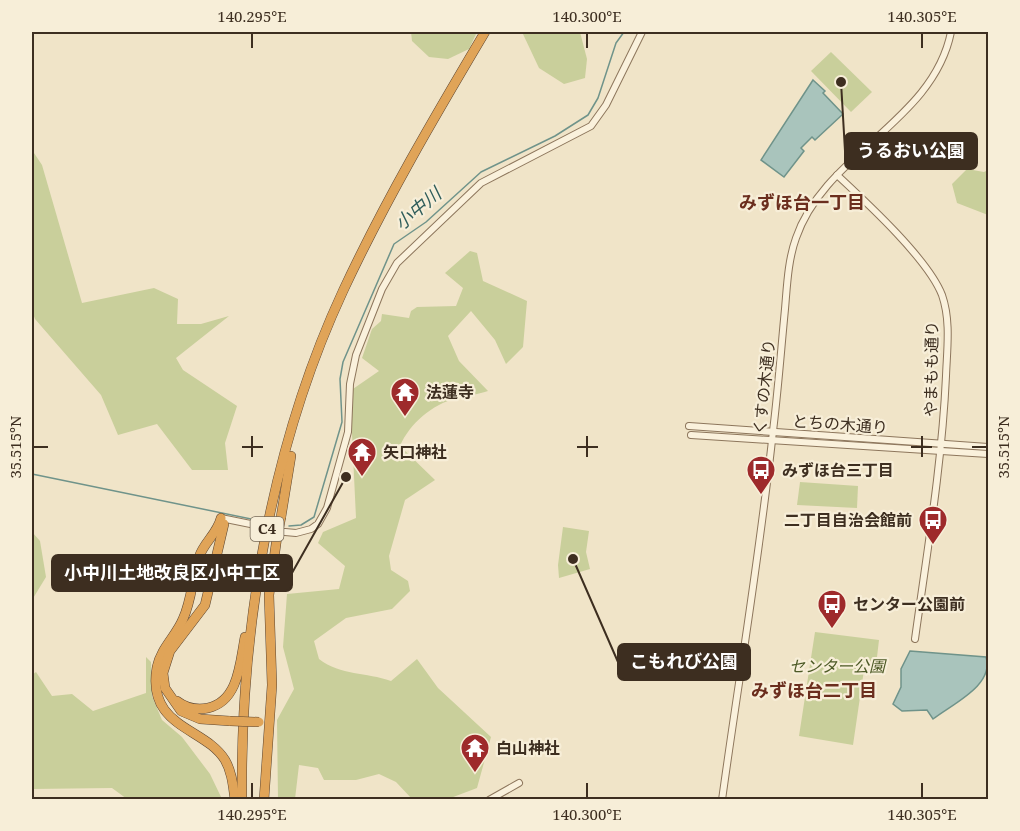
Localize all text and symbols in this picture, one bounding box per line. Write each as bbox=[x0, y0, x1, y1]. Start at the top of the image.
text: 140.295°E bbox=[217, 6, 287, 26]
text: 140.300°E bbox=[552, 6, 622, 26]
text: 140.305°E bbox=[887, 6, 957, 26]
callout: うるおい公園 bbox=[845, 133, 977, 169]
text: うるおい公園 bbox=[857, 138, 965, 162]
water label: 小中川 bbox=[389, 180, 447, 235]
district label: みずほ台一丁目 bbox=[739, 190, 865, 214]
street label: やまもも通り bbox=[919, 321, 943, 417]
street label: くすの木通り bbox=[748, 338, 780, 436]
temple icon: 法蓮寺 bbox=[389, 376, 421, 418]
place label: 法蓮寺 bbox=[426, 381, 474, 403]
street label: とちの木通り bbox=[791, 410, 889, 438]
text: 35.515°N bbox=[5, 415, 25, 479]
text: 35.515°N bbox=[993, 415, 1013, 479]
temple icon: 矢口神社 bbox=[346, 436, 378, 478]
place label: 矢口神社 bbox=[383, 441, 447, 463]
bus stop icon: みずほ台三丁目 bbox=[745, 454, 777, 496]
place label: みずほ台三丁目 bbox=[782, 459, 894, 481]
bus stop icon: 二丁目自治会館前 bbox=[917, 504, 949, 546]
place label: 二丁目自治会館前 bbox=[784, 509, 912, 531]
road number: C4 bbox=[250, 517, 284, 541]
callout: 小中川土地改良区小中工区 bbox=[52, 555, 292, 591]
text: 小中川土地改良区小中工区 bbox=[64, 560, 280, 584]
bus stop icon: センター公園前 bbox=[816, 588, 848, 630]
place label: センター公園前 bbox=[853, 593, 965, 615]
callout: こもれび公園 bbox=[618, 644, 750, 680]
text: こもれび公園 bbox=[630, 649, 738, 673]
park label: センター公園 bbox=[789, 655, 887, 677]
district label: みずほ台二丁目 bbox=[751, 678, 877, 702]
temple icon: 白山神社 bbox=[459, 732, 491, 774]
place label: 白山神社 bbox=[496, 737, 560, 759]
text: 140.295°E bbox=[217, 804, 287, 824]
text: 140.300°E bbox=[552, 804, 622, 824]
text: 140.305°E bbox=[887, 804, 957, 824]

